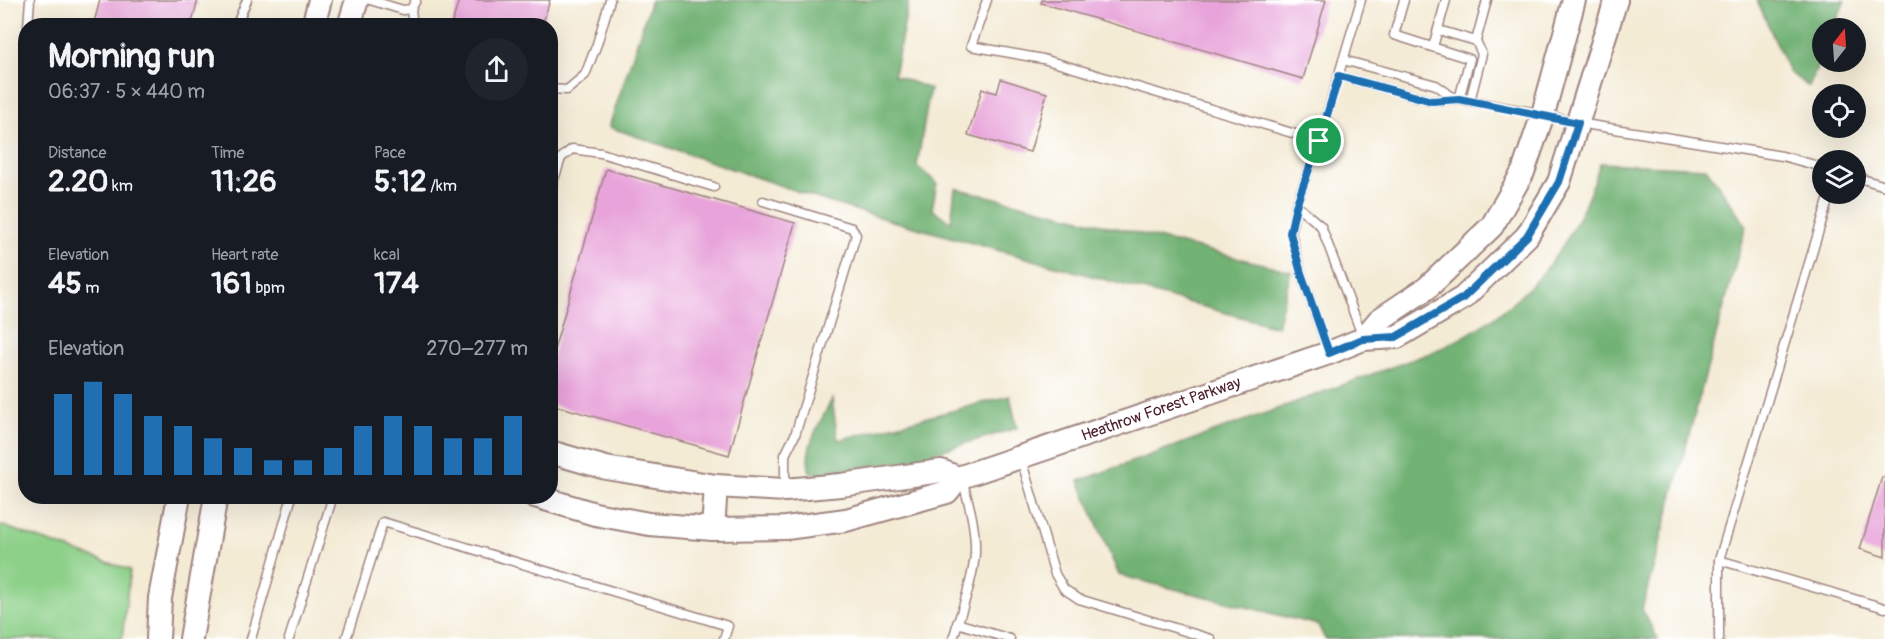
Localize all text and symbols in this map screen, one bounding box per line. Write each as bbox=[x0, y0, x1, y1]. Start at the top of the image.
north arrow bbox=[1812, 18, 1866, 72]
map controls bbox=[1812, 18, 1866, 204]
text: Morning run bbox=[48, 36, 215, 77]
button: share bbox=[465, 38, 528, 101]
text: 06:37 · 5 × 440 m bbox=[48, 79, 205, 104]
button: locate bbox=[1812, 84, 1866, 138]
pin bbox=[1293, 115, 1344, 166]
icon: arrive bbox=[1302, 124, 1335, 157]
text: Distance bbox=[48, 143, 107, 163]
text: Time bbox=[211, 143, 244, 163]
text: Pace bbox=[374, 143, 406, 163]
button: layers bbox=[1812, 150, 1866, 204]
text: 2.20 bbox=[48, 163, 109, 200]
text: 11:26 bbox=[211, 163, 277, 200]
text: 5:12 bbox=[374, 163, 427, 200]
text: km bbox=[109, 176, 133, 196]
text: /km bbox=[427, 176, 457, 196]
text: Elevation bbox=[48, 245, 109, 265]
text: Heart rate bbox=[211, 245, 278, 265]
text: kcal bbox=[374, 245, 400, 265]
text: 45 bbox=[48, 265, 82, 302]
text: 161 bbox=[211, 265, 252, 302]
text: 174 bbox=[374, 265, 419, 302]
text: m bbox=[82, 278, 99, 298]
text: bpm bbox=[252, 278, 285, 298]
text: Elevation bbox=[48, 336, 124, 361]
text: 270–277 m bbox=[426, 336, 528, 361]
street label: Heathrow Forest Parkway bbox=[1079, 372, 1243, 446]

